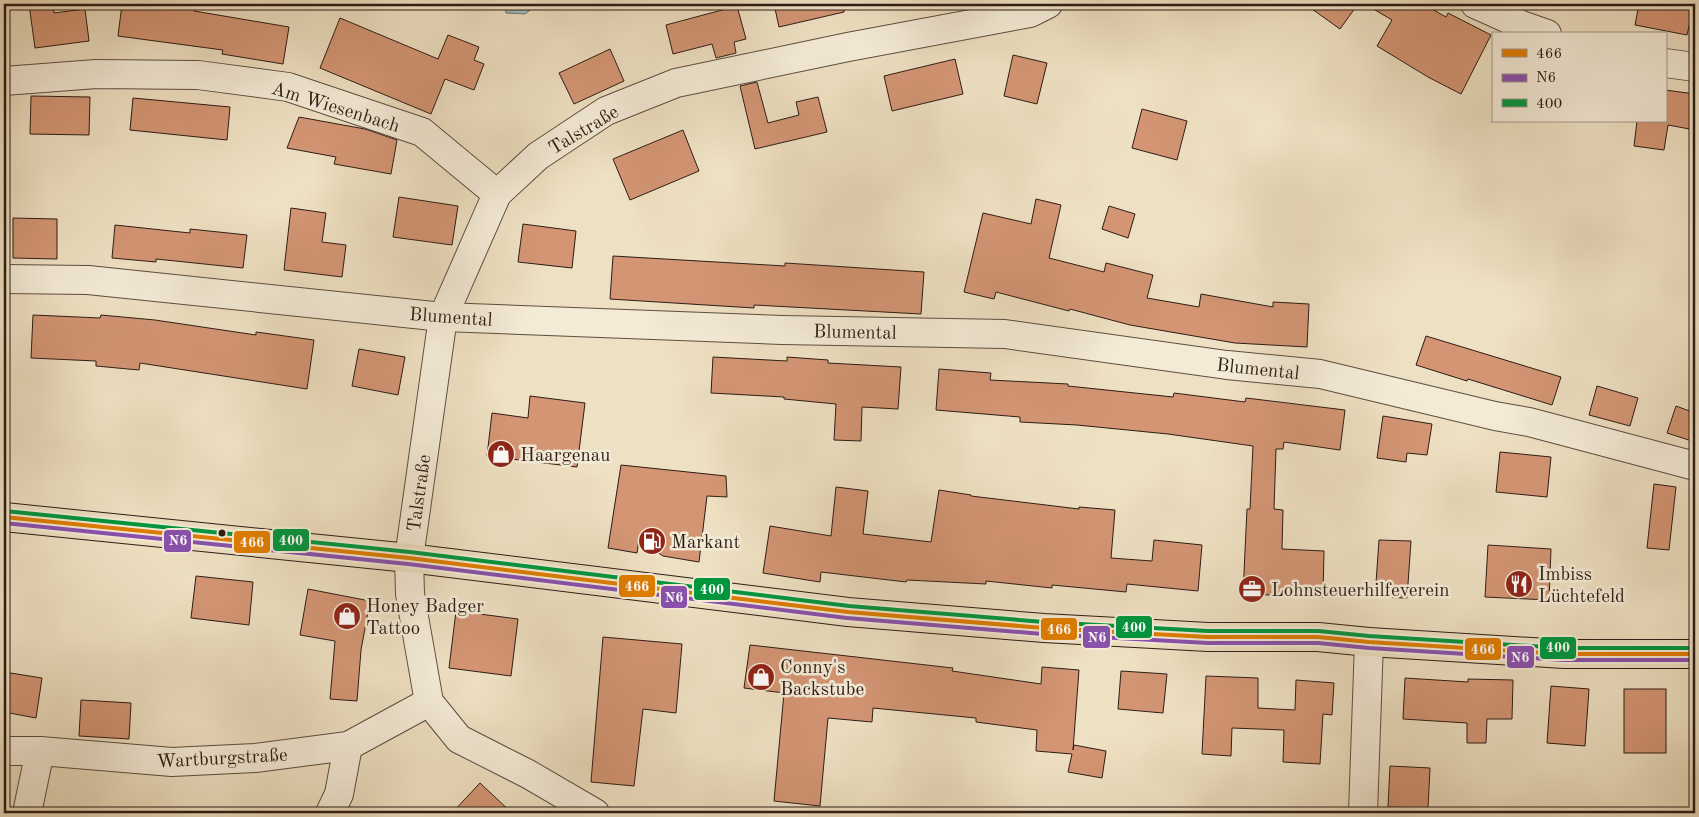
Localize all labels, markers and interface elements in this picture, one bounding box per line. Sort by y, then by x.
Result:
legend [1492,32,1666,122]
text: 466 [1536,47,1562,62]
text: N6 [1536,71,1556,86]
street label: Am Wiesenbach [269,80,402,137]
text: 400 [1536,97,1562,112]
street label: Talstraße [546,103,623,159]
street label: Blumental [408,306,493,331]
street label: Blumental [813,323,897,344]
street label: Blumental [1215,357,1300,384]
shop icon: Haargenau [486,439,516,469]
place label: Haargenau [520,447,610,466]
street label: Talstraße [406,453,435,533]
fuel station icon: Markant [637,526,667,556]
unlabelled marker [217,528,227,538]
line badge: 400 [272,528,310,552]
line badge: N6 [163,529,192,553]
line badge: 466 [233,530,271,554]
text: N6 [169,534,187,548]
text: 400 [279,534,303,548]
place label: Markant [671,534,740,553]
text: 466 [240,536,264,550]
place label: Imbiss Lüchtefeld [1538,566,1625,607]
restaurant icon: Imbiss Lüchtefeld [1504,569,1534,599]
line badge: 466 [618,574,656,598]
office icon: Lohnsteuerhilfeverein [1237,574,1267,604]
line badge: 400 [693,577,731,601]
text: 466 [625,580,649,594]
place label: Lohnsteuerhilfeverein [1271,582,1450,601]
text: 400 [700,583,724,597]
line badge: N6 [660,585,688,609]
text: N6 [665,591,683,605]
place label: Honey Badger Tattoo [366,598,484,639]
shop icon: Honey Badger Tattoo [332,601,362,631]
line badge: 400 [1115,615,1153,639]
line badge: 466 [1040,617,1078,641]
text: 400 [1122,621,1146,635]
text: 466 [1047,623,1071,637]
line badge: N6 [1082,625,1111,649]
text: N6 [1088,631,1106,645]
line badge: 400 [1539,636,1577,660]
line badge: 466 [1464,637,1502,661]
text: 400 [1546,641,1570,655]
text: 466 [1471,643,1495,657]
line badge: N6 [1506,645,1535,669]
text: N6 [1511,651,1529,665]
place label: Conny's Backstube [780,659,864,700]
shop icon: Conny's Backstube [746,662,776,692]
street label: Wartburgstraße [156,747,288,772]

